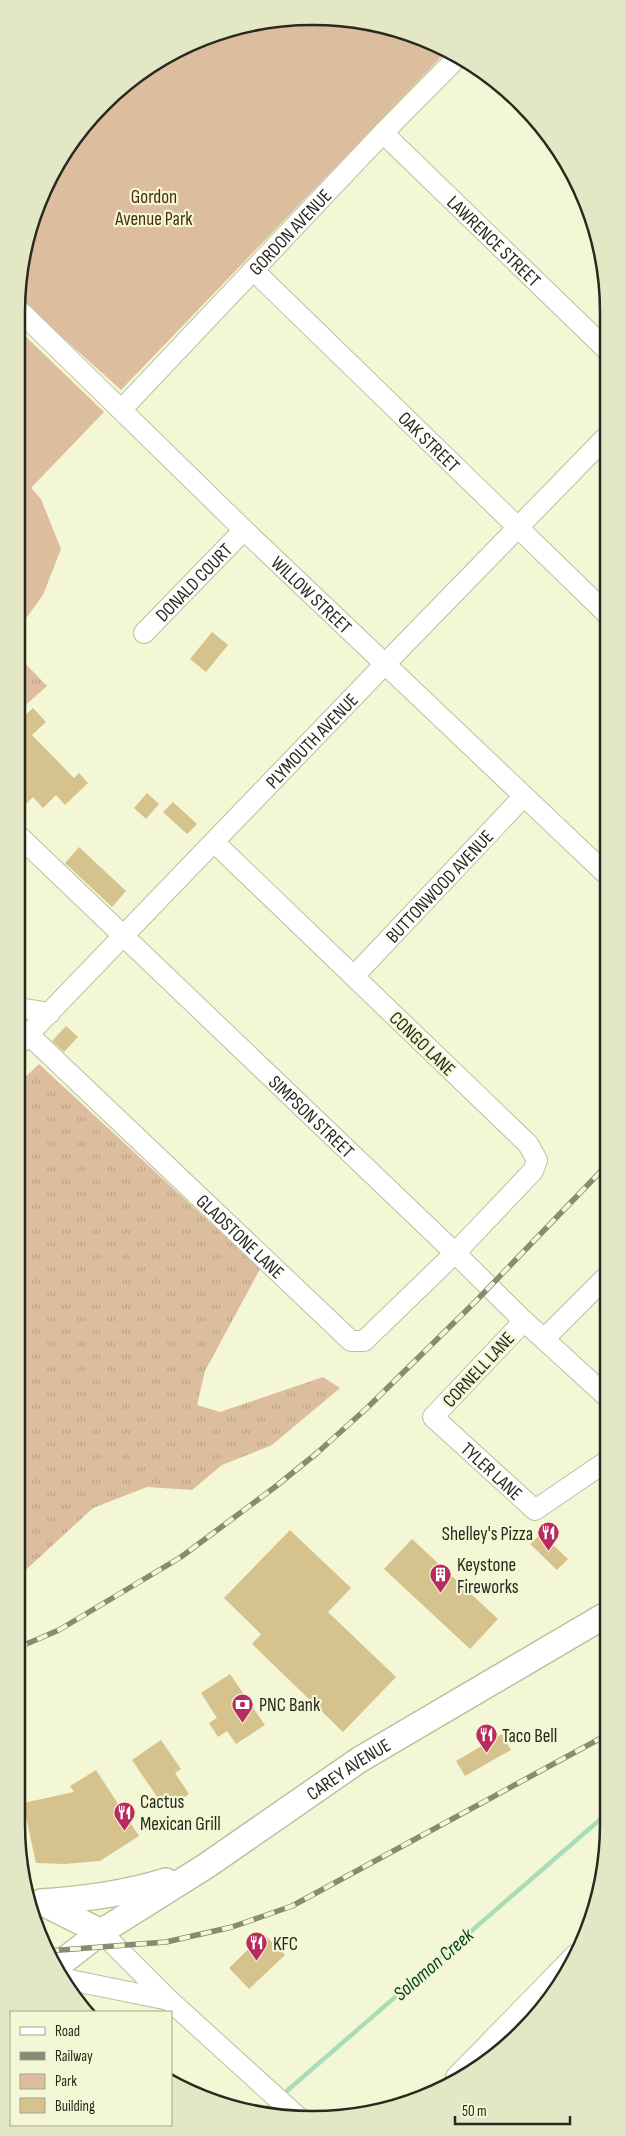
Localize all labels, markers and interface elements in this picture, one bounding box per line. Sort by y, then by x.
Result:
street label: GORDON AVENUE [245,185,337,281]
park label: Gordon Avenue Park [114,186,193,231]
street label: LAWRENCE STREET [442,191,545,293]
street label: OAK STREET [393,407,464,478]
street label: DONALD COURT [151,539,238,627]
street label: WILLOW STREET [266,552,356,639]
street label: PLYMOUTH AVENUE [261,689,363,794]
street label: BUTTONWOOD AVENUE [382,826,499,948]
street label: CONGO LANE [384,1007,460,1081]
street label: SIMPSON STREET [263,1071,359,1164]
street label: GLADSTONE LANE [191,1190,288,1284]
street label: CORNELL LANE [438,1328,520,1413]
street label: TYLER LANE [455,1438,526,1506]
restaurant icon: Shelley's Pizza [537,1521,561,1552]
place label: Shelley's Pizza [442,1523,533,1546]
place label: Keystone Fireworks [457,1554,519,1599]
building icon: Keystone Fireworks [429,1563,453,1594]
bank icon: PNC Bank [231,1692,255,1723]
place label: PNC Bank [259,1694,321,1717]
restaurant icon: Taco Bell [474,1723,498,1754]
place label: Taco Bell [502,1725,557,1748]
street label: CAREY AVENUE [303,1734,395,1806]
place label: Cactus Mexican Grill [140,1791,221,1836]
restaurant icon: Cactus Mexican Grill [112,1800,136,1831]
water label: Solomon Creek [389,1923,479,2006]
restaurant icon: KFC [245,1931,269,1962]
place label: KFC [273,1933,298,1956]
legend [10,2011,172,2126]
text: Road [55,2022,80,2041]
text: Railway [55,2047,93,2066]
text: Park [55,2072,77,2091]
scale bar [455,2094,570,2126]
text: Building [55,2097,95,2116]
text: 50 m [462,2102,487,2121]

